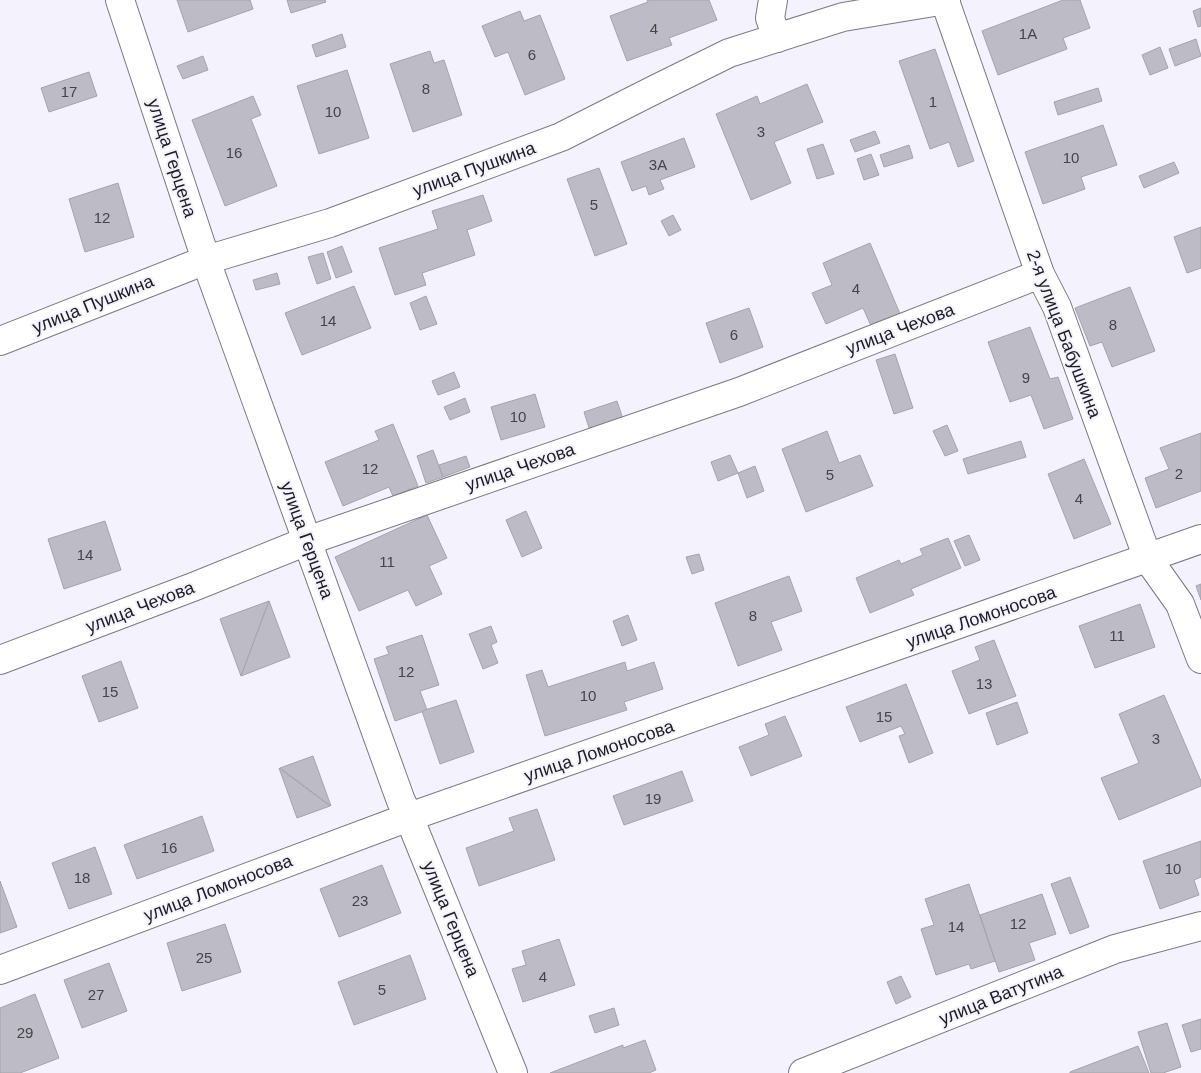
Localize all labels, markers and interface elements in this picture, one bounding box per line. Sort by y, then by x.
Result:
house number: 4 [650,20,658,37]
house number: 1А [1019,25,1037,42]
house number: 6 [528,46,536,63]
house number: 8 [422,80,430,97]
house number: 17 [61,83,77,100]
house number: 1 [929,93,937,110]
street label: улица Герцена [143,96,201,221]
house number: 10 [325,103,341,120]
house number: 3 [757,123,765,140]
street label: улица Пушкина [410,137,539,200]
house number: 16 [226,144,242,161]
house number: 10 [1063,149,1079,166]
house number: 3А [649,156,667,173]
house number: 5 [590,196,598,213]
house number: 12 [94,209,110,226]
street label: 2-я улица Бабушкина [1023,247,1106,422]
street label: улица Пушкина [30,270,157,337]
house number: 4 [852,280,860,297]
street label: улица Чехова [843,299,958,359]
house number: 14 [320,312,336,329]
house number: 8 [1109,316,1117,333]
house number: 6 [730,326,738,343]
house number: 9 [1022,369,1030,386]
house number: 10 [510,408,526,425]
street label: улица Чехова [463,439,578,495]
house number: 12 [362,460,378,477]
house number: 2 [1175,465,1183,482]
house number: 5 [826,466,834,483]
street label: улица Герцена [277,479,338,602]
house number: 4 [1075,490,1083,507]
house number: 14 [77,546,93,563]
house number: 11 [379,553,395,570]
street label: улица Чехова [83,577,198,637]
street label: улица Ломоносова [903,582,1060,652]
house number: 8 [749,607,757,624]
house number: 11 [1109,627,1125,644]
house number: 12 [398,663,414,680]
house number: 13 [976,675,992,692]
house number: 15 [102,683,118,700]
house number: 10 [580,687,596,704]
house number: 15 [876,708,892,725]
street label: улица Ломоносова [521,716,678,786]
house number: 3 [1152,730,1160,747]
house number: 19 [645,790,661,807]
house number: 16 [161,839,177,856]
street label: улица Ломоносова [141,850,296,926]
street label: улица Герцена [419,858,484,981]
house number: 10 [1165,860,1181,877]
house number: 18 [74,869,90,886]
house number: 23 [352,892,368,909]
house number: 12 [1010,915,1026,932]
house number: 14 [948,918,964,935]
house number: 25 [196,949,212,966]
street label: улица Ватутина [936,961,1067,1029]
house number: 4 [539,968,547,985]
house number: 5 [378,981,386,998]
house number: 27 [88,986,104,1003]
house number: 29 [17,1024,33,1041]

